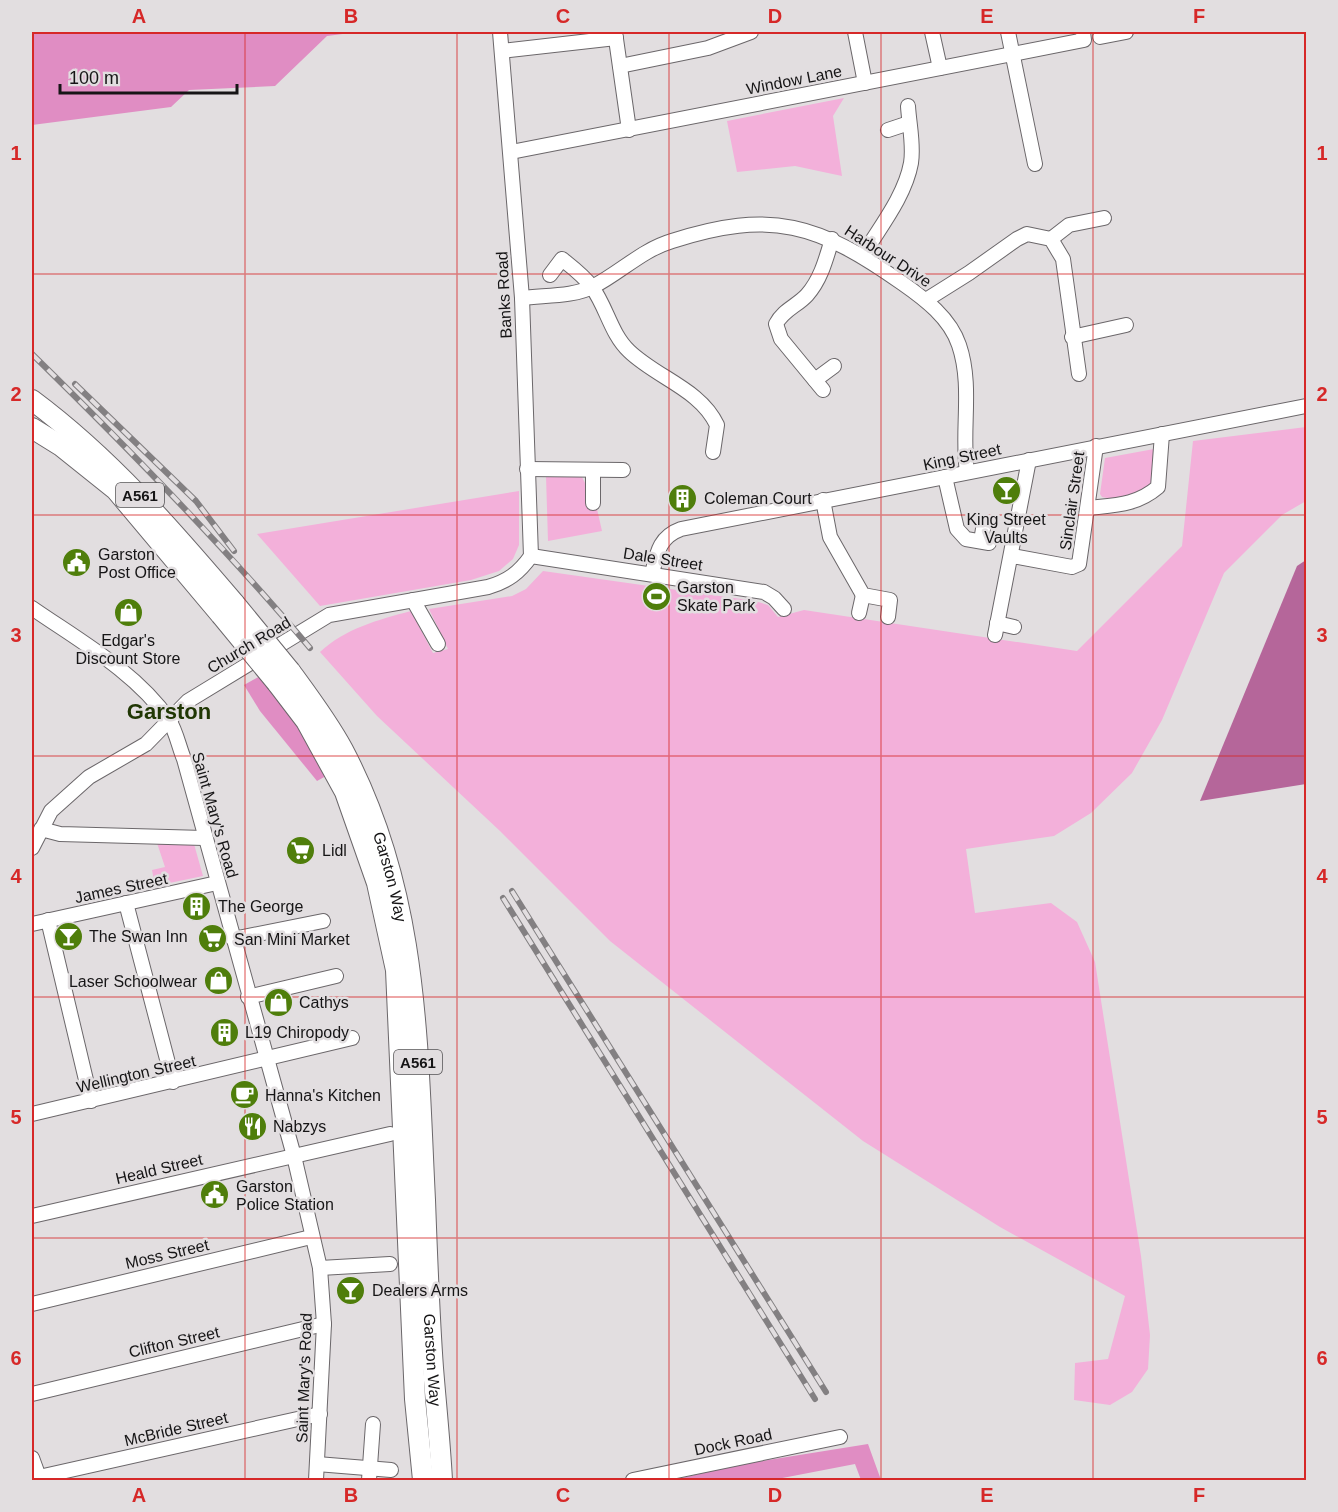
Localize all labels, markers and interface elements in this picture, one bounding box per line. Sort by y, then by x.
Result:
text: A [132,5,146,27]
text: B [344,5,358,27]
text: C [556,5,570,27]
text: D [768,5,782,27]
text: E [980,5,994,27]
text: F [1193,5,1205,27]
scale bar [60,57,237,95]
street label: Window Lane [745,62,843,98]
text: 100 m [69,68,119,88]
text: 1 [10,142,22,164]
text: 1 [1316,142,1328,164]
street label: Harbour Drive [842,222,934,290]
street label: Banks Road [493,251,515,339]
text: 2 [10,383,22,405]
text: 2 [1316,383,1328,405]
street label: King Street [922,440,1003,474]
street label: Sinclair Street [1057,450,1087,551]
bar icon: King Street Vaults [990,475,1022,507]
building icon: Coleman Court [667,482,699,514]
road number: A561 [116,483,164,507]
place label: Coleman Court [704,490,812,507]
place label: King Street Vaults [966,511,1046,546]
street label: Dale Street [622,544,704,574]
place label: Garston Post Office [98,546,176,581]
public building icon: Garston Post Office [61,547,93,579]
place label: Garston Skate Park [677,579,756,614]
sports icon: Garston Skate Park [640,580,672,612]
shop icon: Edgar's Discount Store [112,596,144,628]
street label: Church Road [204,613,294,677]
text: 3 [10,624,22,646]
text: 3 [1316,624,1328,646]
place label: Edgar's Discount Store [76,632,181,667]
district label: Garston [127,699,211,724]
street label: Saint Mary's Road [189,750,241,880]
street label: Garston Way [370,829,410,923]
supermarket icon: Lidl [285,834,317,866]
place label: Lidl [322,842,347,859]
text: 4 [10,865,22,887]
text: 4 [1316,865,1328,887]
street label: James Street [73,870,169,906]
building icon: The George [181,890,213,922]
place label: The George [218,898,303,915]
bar icon: The Swan Inn [52,920,84,952]
supermarket icon: San Mini Market [197,923,229,955]
place label: The Swan Inn [89,928,188,945]
place label: San Mini Market [234,931,350,948]
shop icon: Laser Schoolwear [202,965,234,997]
place label: Laser Schoolwear [69,973,198,990]
shop icon: Cathys [262,986,294,1018]
place label: Cathys [299,994,349,1011]
building icon: L19 Chiropody [208,1016,240,1048]
place label: L19 Chiropody [245,1024,349,1041]
road number: A561 [394,1050,442,1074]
street label: Wellington Street [75,1052,198,1096]
cafe icon: Hanna's Kitchen [228,1079,260,1111]
place label: Hanna's Kitchen [265,1087,381,1104]
text: 5 [10,1106,22,1128]
text: 5 [1316,1106,1328,1128]
restaurant icon: Nabzys [236,1110,268,1142]
place label: Nabzys [273,1118,326,1135]
street label: Heald Street [114,1151,205,1187]
place label: Garston Police Station [236,1178,334,1213]
public building icon: Garston Police Station [199,1179,231,1211]
street label: Moss Street [124,1236,211,1272]
bar icon: Dealers Arms [335,1274,367,1306]
place label: Dealers Arms [372,1282,468,1299]
street label: Saint Mary's Road [293,1313,315,1443]
street label: Garston Way [421,1313,445,1407]
street label: Clifton Street [127,1323,222,1361]
text: 6 [10,1347,22,1369]
text: 6 [1316,1347,1328,1369]
street label: McBride Street [123,1409,230,1449]
street label: Dock Road [693,1425,773,1459]
text: A [132,1484,146,1506]
text: B [344,1484,358,1506]
text: C [556,1484,570,1506]
text: D [768,1484,782,1506]
text: E [980,1484,994,1506]
text: F [1193,1484,1205,1506]

